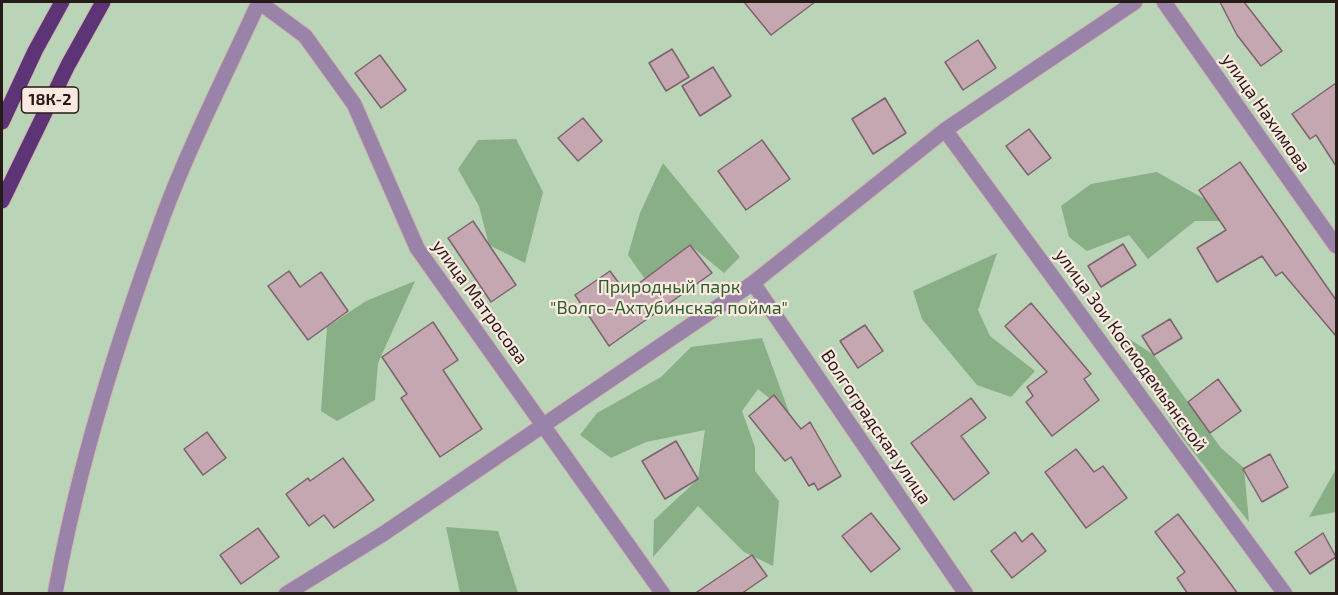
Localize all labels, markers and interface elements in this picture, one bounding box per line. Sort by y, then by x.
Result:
street label: улица Нахимова [1217,49,1315,177]
road number: 18К-2 [22,87,78,113]
street label: улица Матросова [428,236,532,368]
street label: улица Зои Космодемьянской [1050,245,1212,455]
park label: Природный парк "Волго-Ахтубинская пойма" [550,276,788,318]
street label: Волгоградская улица [816,346,936,508]

